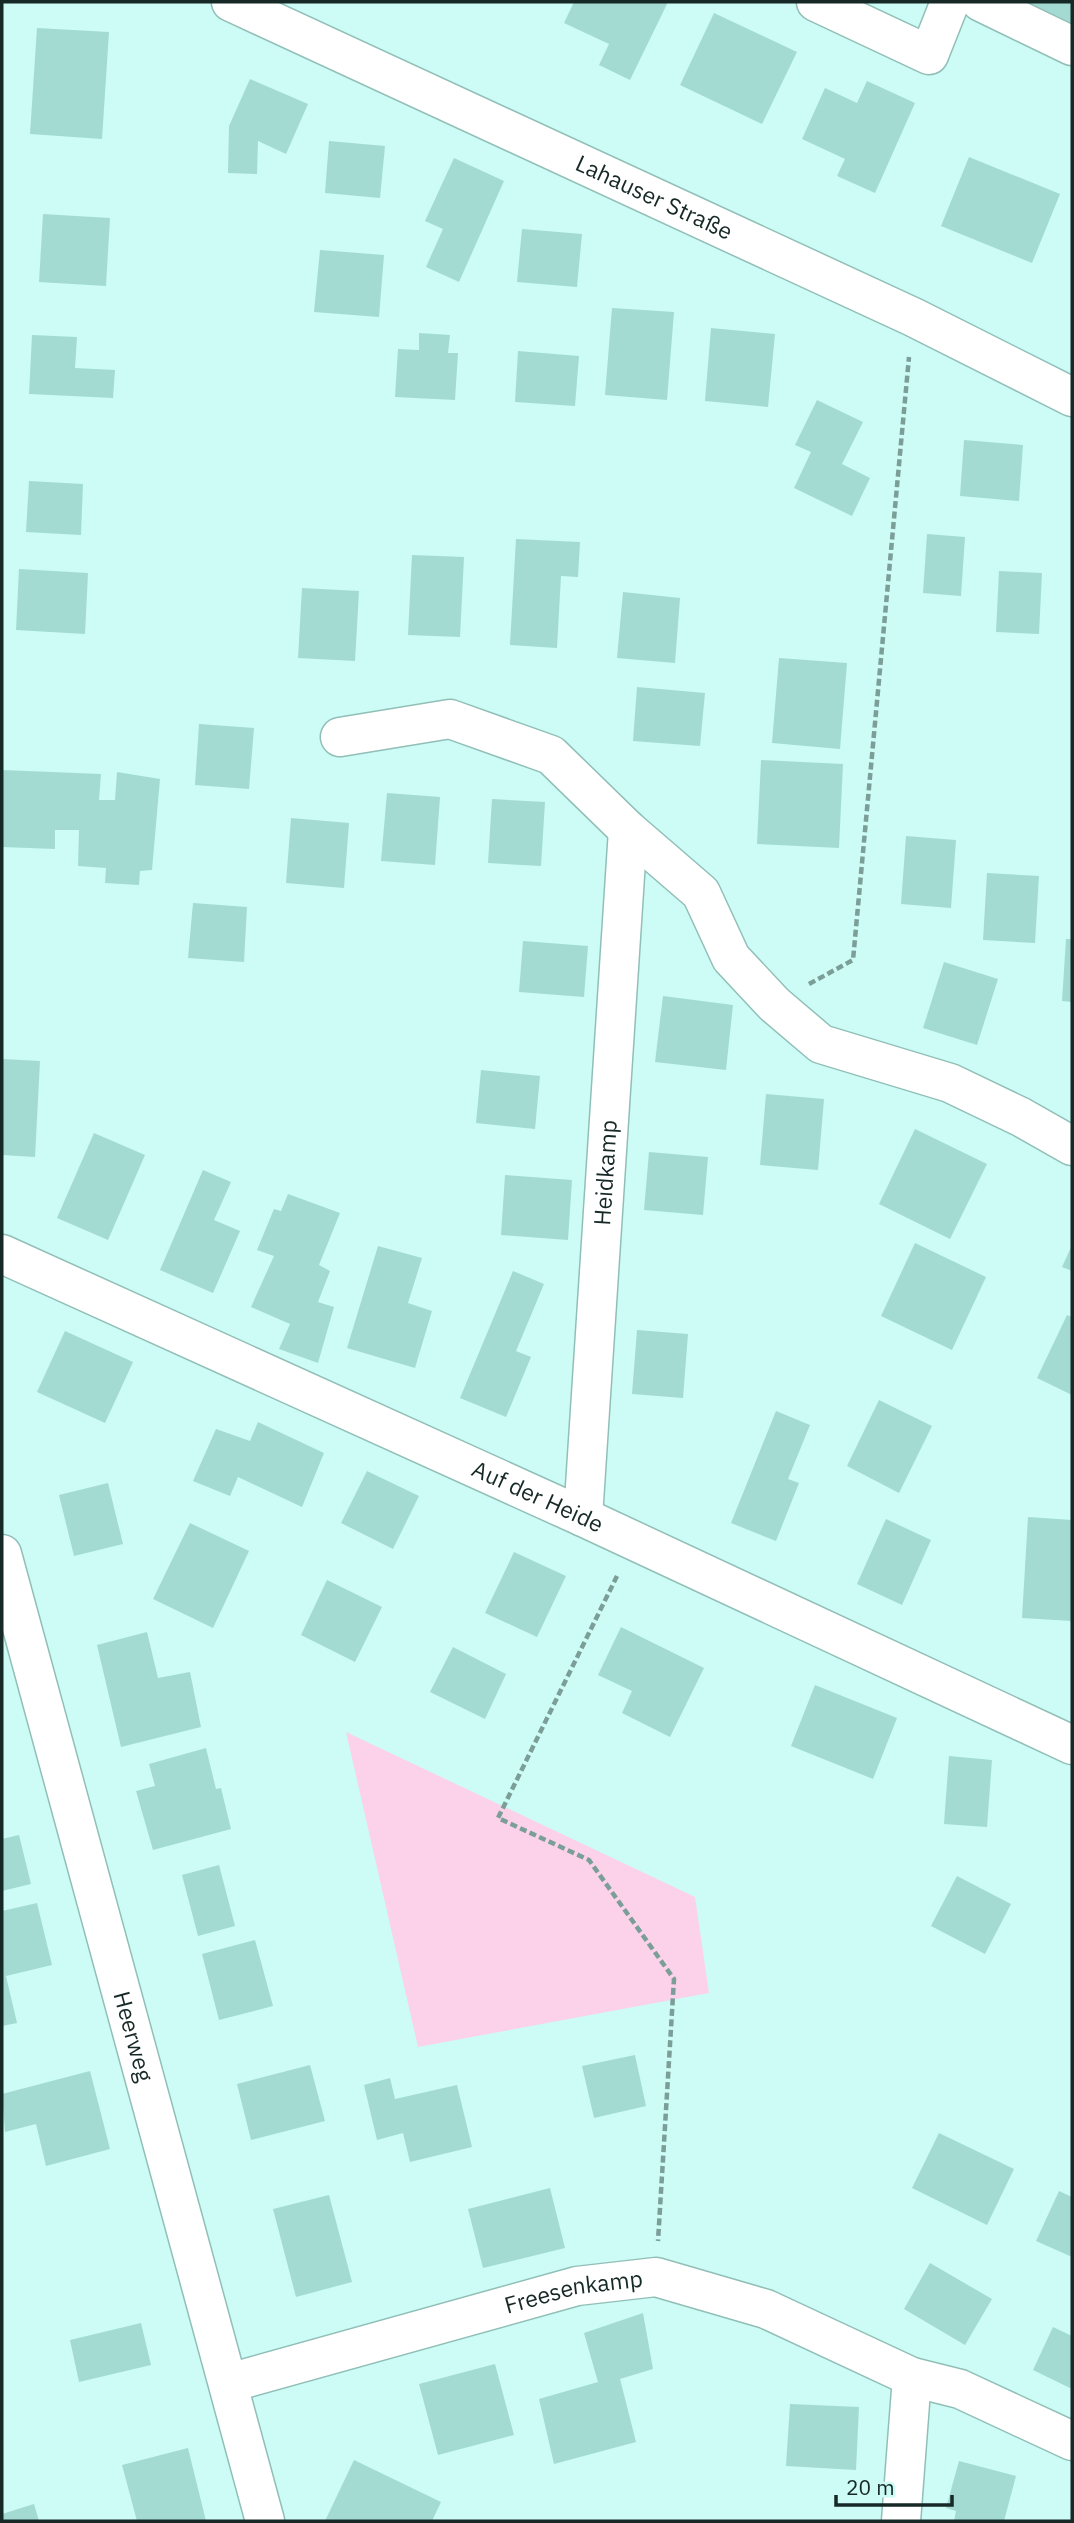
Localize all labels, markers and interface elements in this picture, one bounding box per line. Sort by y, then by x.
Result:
street label: Lahauser Straße [571,147,738,246]
street label: Heidkamp [586,1119,623,1226]
street label: Auf der Heide [468,1453,609,1539]
street label: Heerweg [108,1988,161,2085]
street label: Freesenkamp [501,2263,644,2320]
scale bar [836,2464,951,2508]
text: 20 m [846,2473,895,2501]

